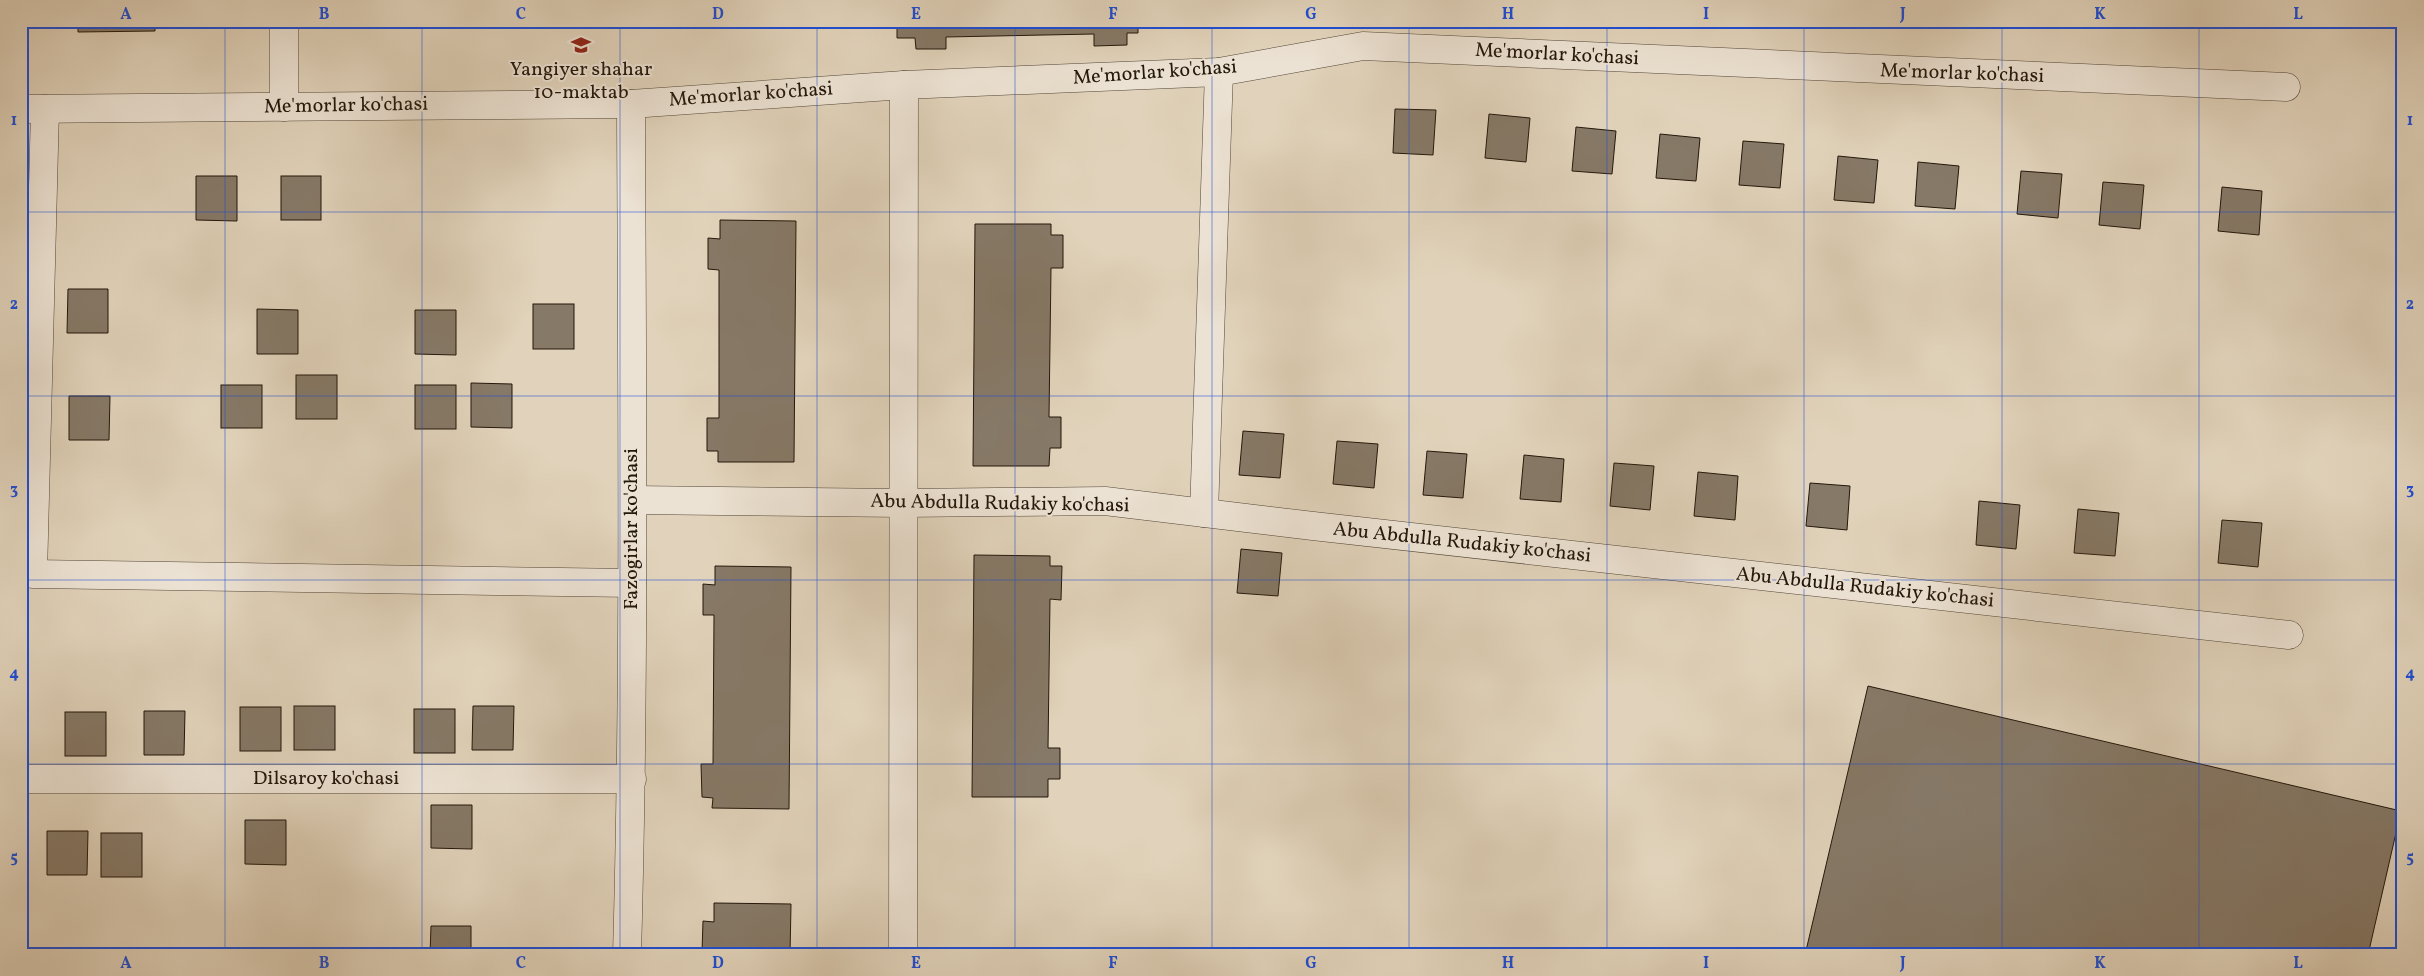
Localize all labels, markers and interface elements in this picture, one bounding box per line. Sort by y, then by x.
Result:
text: A [120,4,132,26]
text: B [319,4,330,26]
text: C [516,4,526,26]
text: D [712,4,724,26]
text: E [911,4,921,26]
text: F [1108,4,1118,26]
text: G [1305,4,1317,26]
text: H [1502,4,1514,26]
text: I [1703,4,1709,26]
text: J [1899,4,1906,26]
text: K [2094,4,2106,26]
text: L [2293,4,2303,26]
school or university icon: Yangiyer shahar 10-maktab [570,34,592,56]
street label: Me'morlar ko'chasi [1474,37,1640,73]
street label: Me'morlar ko'chasi [1072,53,1238,93]
place label: Yangiyer shahar 10-maktab [510,56,652,107]
street label: Me'morlar ko'chasi [1879,57,2045,91]
street label: Me'morlar ko'chasi [668,75,834,115]
street label: Me'morlar ko'chasi [264,91,428,121]
text: 1 [11,110,17,132]
text: 1 [2407,110,2413,132]
text: 2 [10,294,18,316]
text: 2 [2406,294,2414,316]
street label: Fazogirlar ko'chasi [618,448,646,610]
text: 3 [10,479,18,501]
text: 3 [2406,479,2414,501]
street label: Abu Abdulla Rudakiy ko'chasi [870,488,1130,520]
street label: Abu Abdulla Rudakiy ko'chasi [1332,516,1592,570]
street label: Abu Abdulla Rudakiy ko'chasi [1735,561,1995,615]
text: 4 [9,663,19,685]
text: 4 [2405,663,2415,685]
street label: Dilsaroy ko'chasi [253,765,399,793]
text: 5 [10,847,18,869]
text: 5 [2406,847,2414,869]
text: A [120,953,132,975]
text: B [319,953,330,975]
text: C [516,953,526,975]
text: D [712,953,724,975]
text: E [911,953,921,975]
text: F [1108,953,1118,975]
text: G [1305,953,1317,975]
text: H [1502,953,1514,975]
text: I [1703,953,1709,975]
text: J [1899,953,1906,975]
text: K [2094,953,2106,975]
text: L [2293,953,2303,975]

